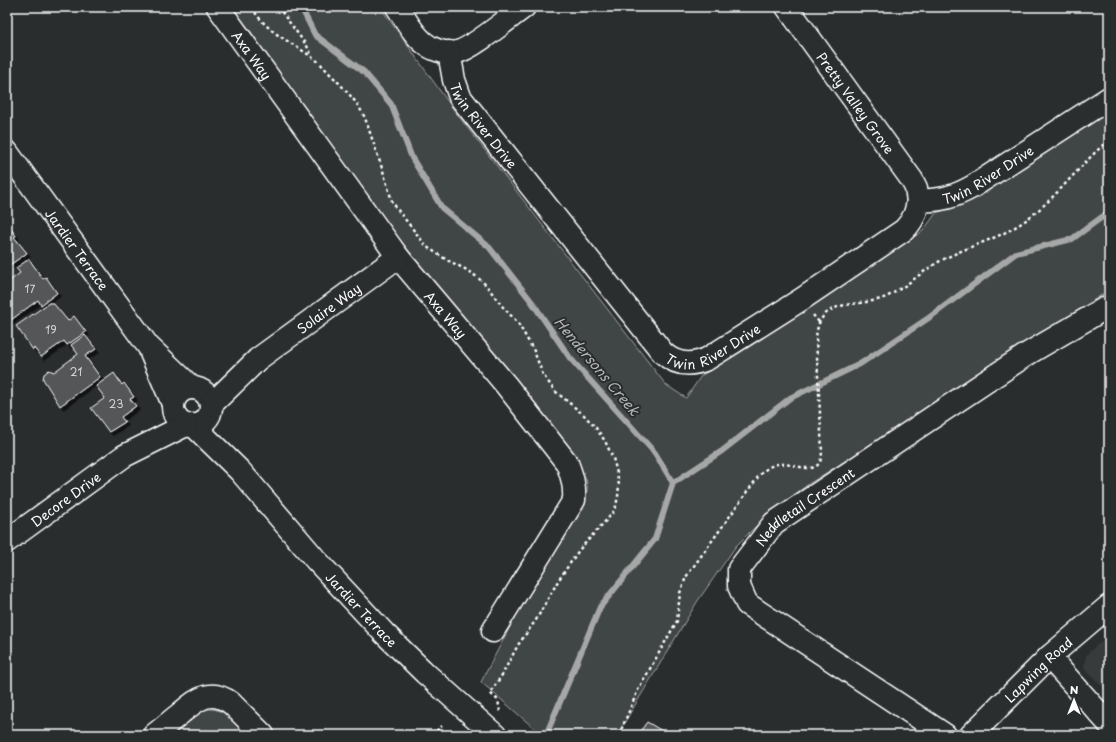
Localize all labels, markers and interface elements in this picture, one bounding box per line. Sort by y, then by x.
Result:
street label: Axa Way [228,26,277,83]
street label: Pretty Valley Grove [813,48,899,157]
street label: Twin River Drive [446,80,522,172]
street label: Twin River Drive [940,140,1037,208]
street label: Jardier Terrace [42,204,114,294]
street label: Solaire Way [293,278,364,337]
house number: 17 [25,280,36,297]
street label: Axa Way [421,287,472,342]
water label: Hendersons Creek [549,312,646,421]
street label: Twin River Drive [662,318,764,373]
house number: 19 [45,321,57,338]
house number: 21 [70,363,82,380]
house number: 23 [109,395,123,412]
street label: Neddletail Crescent [750,463,858,550]
street label: Decore Drive [26,467,104,530]
street label: Jardier Terrace [322,567,402,651]
street label: Lapwing Road [1000,632,1076,706]
north arrow [1054,680,1094,720]
text: N [1070,681,1079,698]

